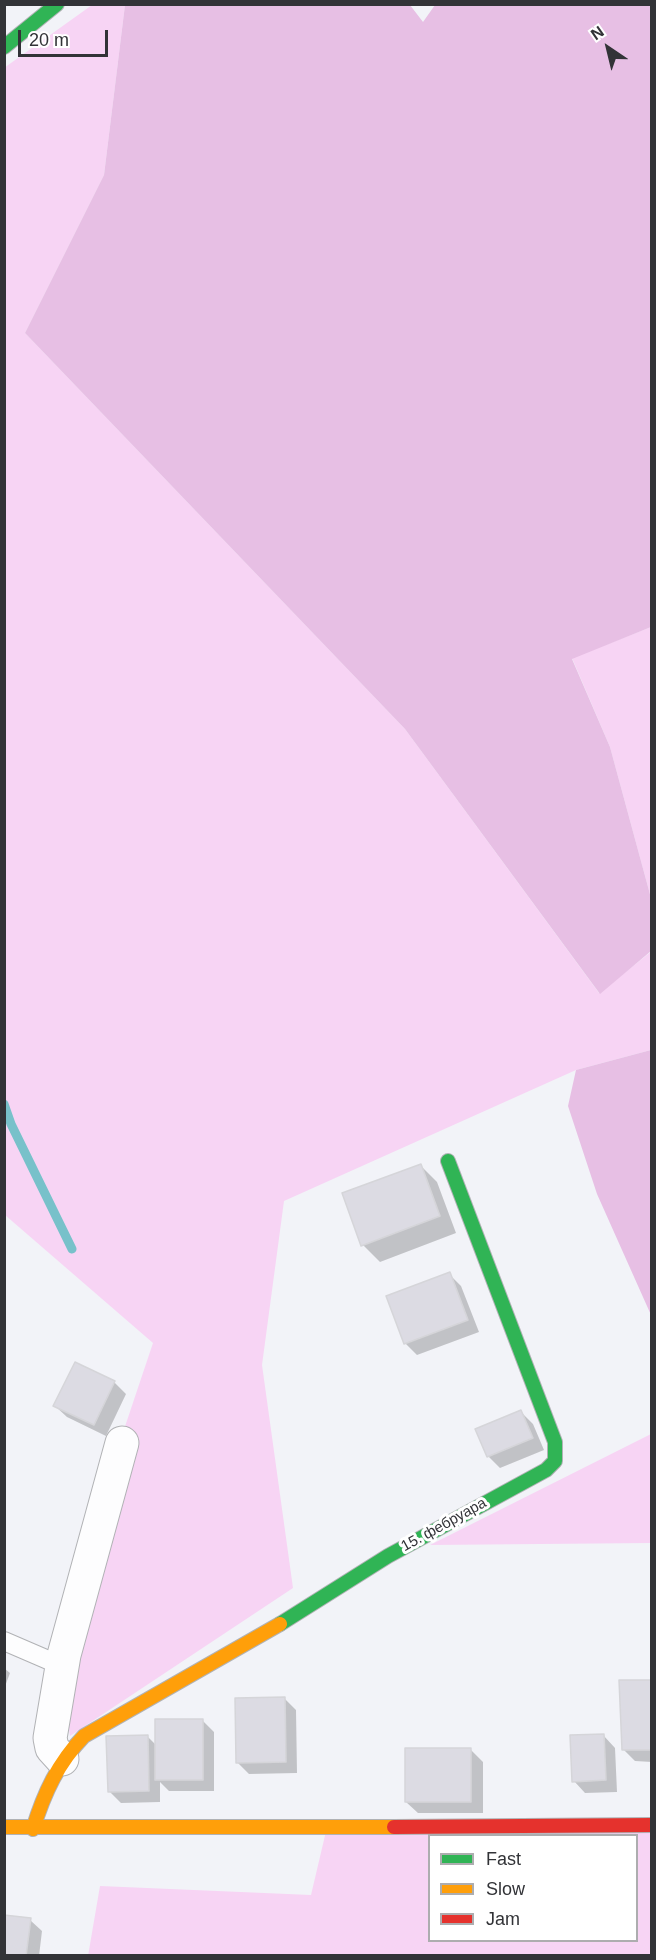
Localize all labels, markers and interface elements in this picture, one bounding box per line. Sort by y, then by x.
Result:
scale bar [21,18,111,56]
north arrow [578,18,638,78]
text: N [588,23,607,43]
text: 20 m [29,30,69,50]
street label: 15. фебруара [398,1494,490,1556]
legend [428,1834,638,1942]
text: Fast [486,1849,521,1869]
text: Slow [486,1879,525,1899]
text: Jam [486,1909,520,1929]

